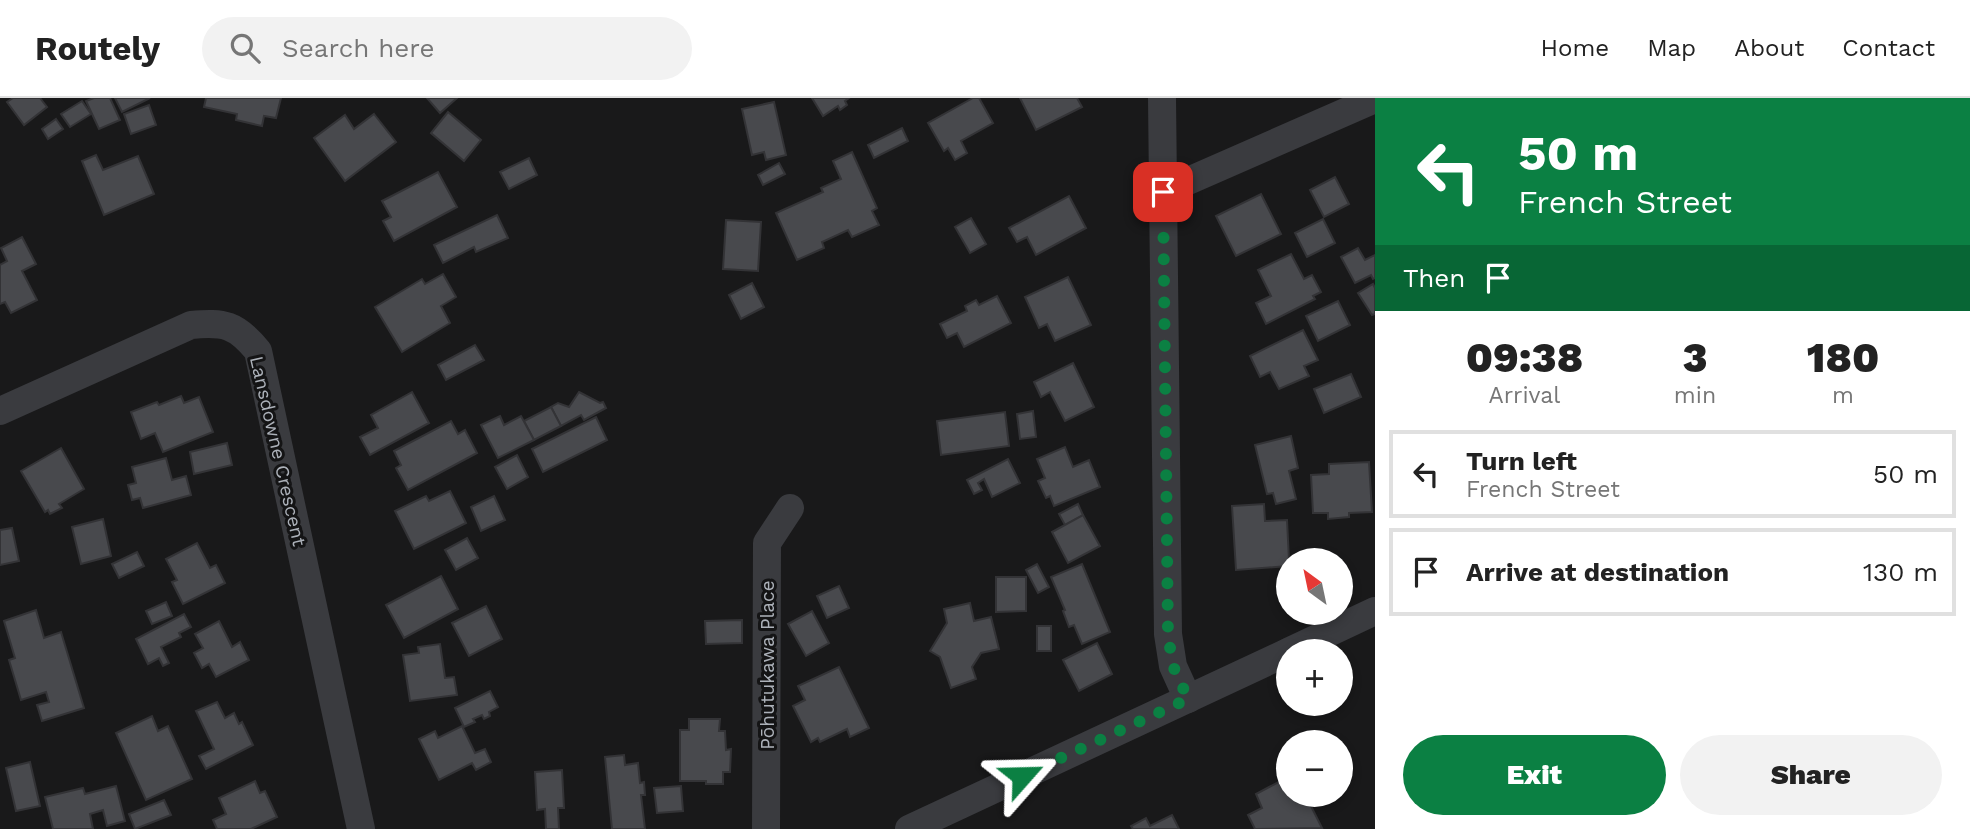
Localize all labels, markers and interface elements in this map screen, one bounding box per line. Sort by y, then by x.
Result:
search box [202,17,692,80]
text: Routely [35,29,160,68]
icon: search [226,29,264,67]
text: Search here [282,33,434,63]
text: Home [1541,34,1609,62]
text: Map [1647,34,1696,62]
text: About [1734,34,1804,62]
text: Contact [1842,34,1935,62]
text: 50 m [1518,124,1638,182]
icon: left [1403,126,1494,217]
pin [1133,162,1193,222]
icon: arrive [1144,173,1182,211]
text: French Street [1518,183,1732,221]
icon: arrive [1479,259,1517,297]
text: Then [1403,263,1465,293]
text: 09:38 [1466,333,1583,382]
text: 3 [1682,333,1708,382]
text: 180 [1807,333,1879,382]
street label: Lansdowne Crescent [245,354,311,548]
text: Arrival [1489,382,1560,409]
text: min [1674,382,1716,409]
text: m [1832,382,1854,409]
text: Turn left [1466,446,1577,476]
icon: left [1407,455,1445,493]
text: 50 m [1873,459,1938,489]
text: French Street [1466,476,1620,503]
north arrow [1276,548,1353,625]
map controls [1276,548,1353,807]
icon: arrive [1407,553,1445,591]
text: Arrive at destination [1466,557,1729,587]
text: 130 m [1863,557,1938,587]
street label: Pōhutukawa Place [756,580,779,750]
button: + [1276,639,1353,716]
button: − [1276,730,1353,807]
button: Exit [1403,735,1666,815]
button: Share [1680,735,1942,815]
position arrow [985,739,1059,813]

